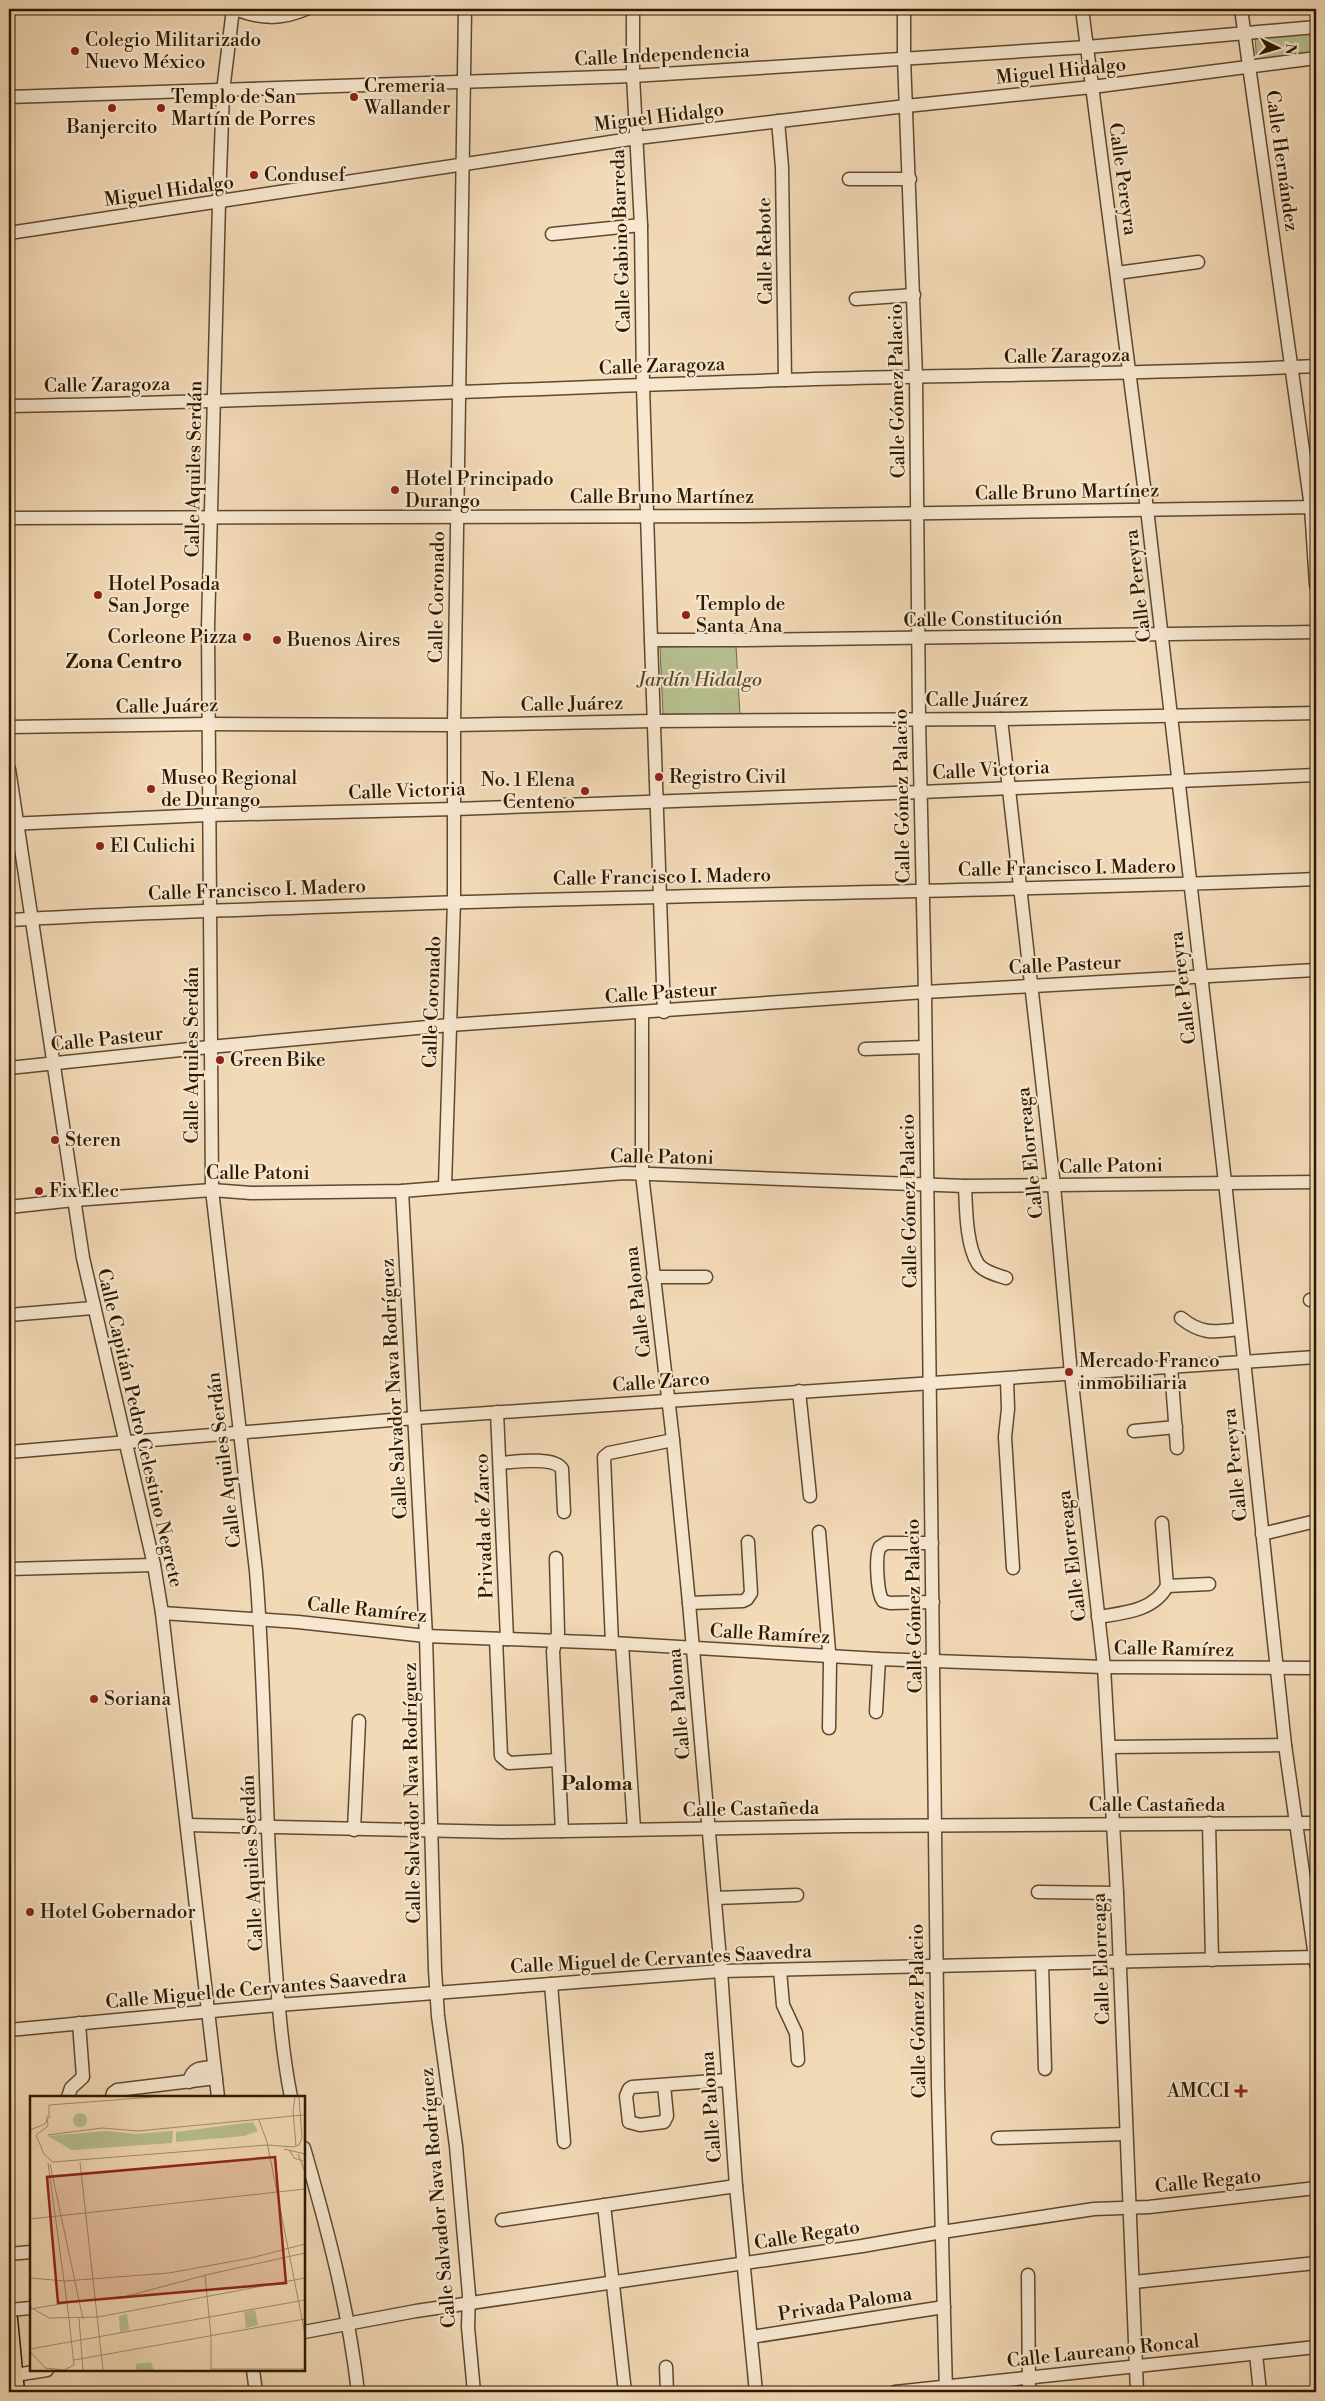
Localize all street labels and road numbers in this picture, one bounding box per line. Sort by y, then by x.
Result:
street label: Calle Independencia [574,38,751,72]
street label: Miguel Hidalgo [995,52,1127,90]
street label: Calle Hernández [1260,89,1304,233]
street label: Miguel Hidalgo [593,97,725,137]
street label: Calle Pereyra [1103,121,1143,237]
street label: Calle Gabino Barreda [606,148,636,333]
street label: Miguel Hidalgo [103,170,235,212]
street label: Calle Rebote [752,197,778,305]
street label: Calle Gómez Palacio [883,303,911,479]
street label: Calle Zaragoza [1004,343,1131,369]
street label: Calle Zaragoza [598,352,726,380]
street label: Calle Zaragoza [44,372,171,398]
street label: Calle Aquiles Serdán [180,380,208,558]
street label: Calle Bruno Martínez [975,478,1159,506]
street label: Calle Bruno Martínez [570,485,754,509]
street label: Calle Pereyra [1119,528,1157,644]
street label: Calle Coronado [424,531,450,663]
street label: Calle Constitución [903,606,1063,632]
street label: Calle Juárez [926,688,1028,712]
street label: Calle Juárez [520,691,624,717]
street label: Calle Juárez [115,693,219,719]
street label: Calle Gómez Palacio [888,708,916,884]
street label: Calle Victoria [932,755,1051,785]
street label: Calle Victoria [348,777,466,805]
street label: Calle Francisco I. Madero [958,854,1176,882]
street label: Calle Francisco I. Madero [553,863,771,891]
street label: Calle Francisco I. Madero [148,874,366,906]
street label: Calle Pereyra [1164,930,1202,1046]
street label: Calle Coronado [418,936,446,1068]
street label: Calle Pasteur [1008,950,1122,980]
street label: Calle Aquiles Serdán [180,967,204,1143]
street label: Calle Pasteur [604,977,718,1009]
street label: Calle Pasteur [50,1021,164,1057]
street label: Calle Elorreaga [1011,1086,1049,1220]
street label: Calle Gómez Palacio [895,1113,923,1289]
street label: Calle Patoni [610,1144,714,1170]
street label: Calle Patoni [1059,1153,1163,1179]
street label: Calle Patoni [206,1161,310,1185]
street label: Calle Paloma [619,1245,657,1359]
street label: Calle Salvador Nava Rodríguez [375,1258,413,1520]
street label: Calle Capitán Pedro Celestino Negrete [92,1266,188,1590]
street label: Calle Zarco [611,1367,711,1397]
street label: Calle Aquiles Serdán [201,1371,247,1549]
street label: Calle Pereyra [1217,1407,1253,1523]
street label: Privada de Zarco [469,1453,499,1599]
street label: Calle Elorreaga [1052,1489,1092,1623]
street label: Calle Gómez Palacio [900,1518,928,1694]
street label: Calle Ramírez [306,1592,428,1628]
street label: Calle Ramírez [709,1619,831,1649]
street label: Calle Ramírez [1114,1636,1234,1662]
street label: Calle Paloma [662,1647,696,1761]
street label: Calle Salvador Nava Rodríguez [398,1662,426,1924]
street label: Calle Aquiles Serdán [235,1774,269,1952]
street label: Calle Castañeda [1089,1793,1226,1817]
street label: Calle Castañeda [683,1796,820,1822]
street label: Calle Elorreaga [1087,1892,1115,2025]
street label: Calle Gómez Palacio [904,1923,932,2099]
street label: Calle Miguel de Cervantes Saavedra [509,1939,813,1979]
street label: Calle Miguel de Cervantes Saavedra [104,1964,408,2014]
street label: Calle Paloma [695,2050,727,2164]
street label: Calle Salvador Nava Rodríguez [415,2067,461,2329]
street label: Calle Regato [1154,2163,1262,2199]
street label: Calle Regato [752,2215,862,2255]
street label: Privada Paloma [776,2282,914,2326]
street label: Calle Laureano Roncal [1006,2329,1201,2373]

